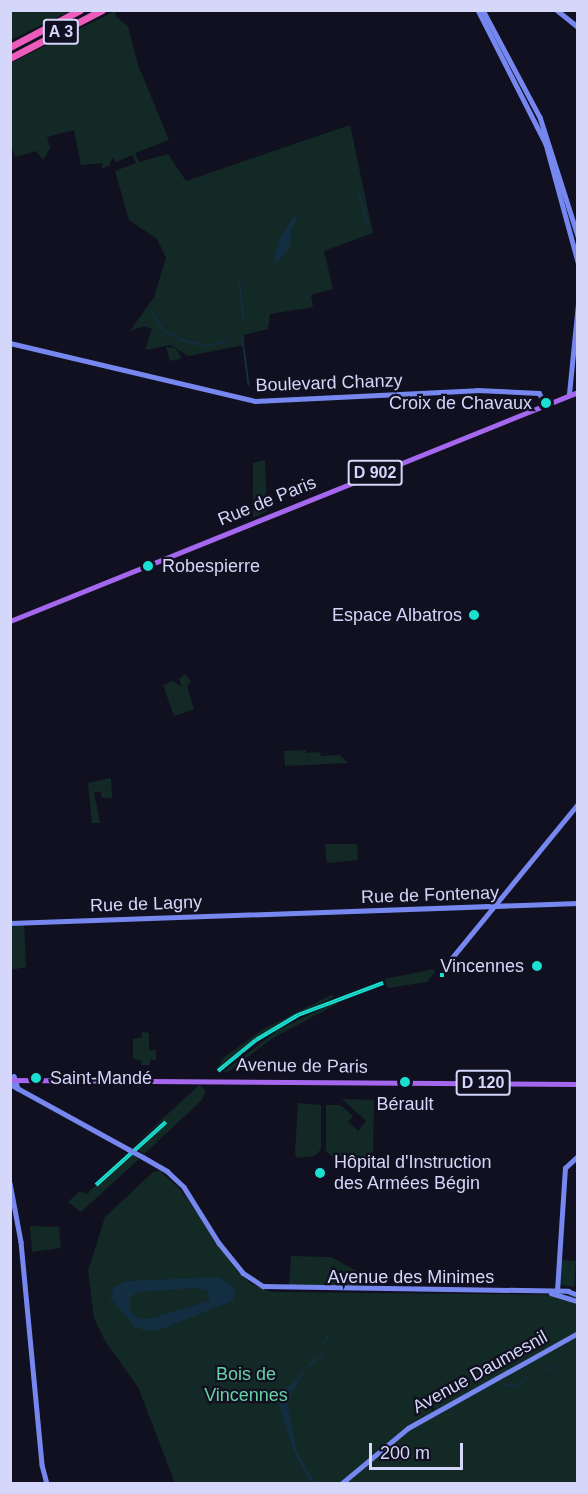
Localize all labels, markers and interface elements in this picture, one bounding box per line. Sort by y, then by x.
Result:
road number: A 3 [42,19,80,45]
street label: Boulevard Chanzy [255,370,403,396]
place label: Croix de Chavaux [389,392,532,414]
marker: Croix de Chavaux [537,394,555,412]
road number: D 902 [346,460,404,486]
street label: Rue de Paris [215,471,319,531]
place label: Robespierre [162,555,260,577]
marker: Robespierre [139,557,157,575]
place label: Espace Albatros [331,604,462,626]
marker: Espace Albatros [467,608,481,622]
street label: Rue de Fontenay [361,882,499,908]
street label: Rue de Lagny [90,891,202,917]
place label: Vincennes [440,955,524,977]
marker: Vincennes [528,957,546,975]
street label: Avenue de Paris [236,1054,368,1078]
place label: Saint-Mandé [50,1067,152,1089]
marker: Saint-Mandé [27,1069,45,1087]
road number: D 120 [454,1070,512,1096]
marker: Bérault [396,1073,414,1091]
place label: Bérault [376,1093,434,1115]
place label: Hôpital d'Instruction des Armées Bégin [334,1152,492,1194]
marker: Hôpital d'Instruction des Armées Bégin [311,1164,329,1182]
street label: Avenue des Minimes [328,1266,494,1288]
street label: Avenue Daumesnil [409,1326,551,1418]
park label: Bois de Vincennes [204,1364,288,1406]
scale bar [372,1431,466,1469]
text: 200 m [380,1443,430,1463]

